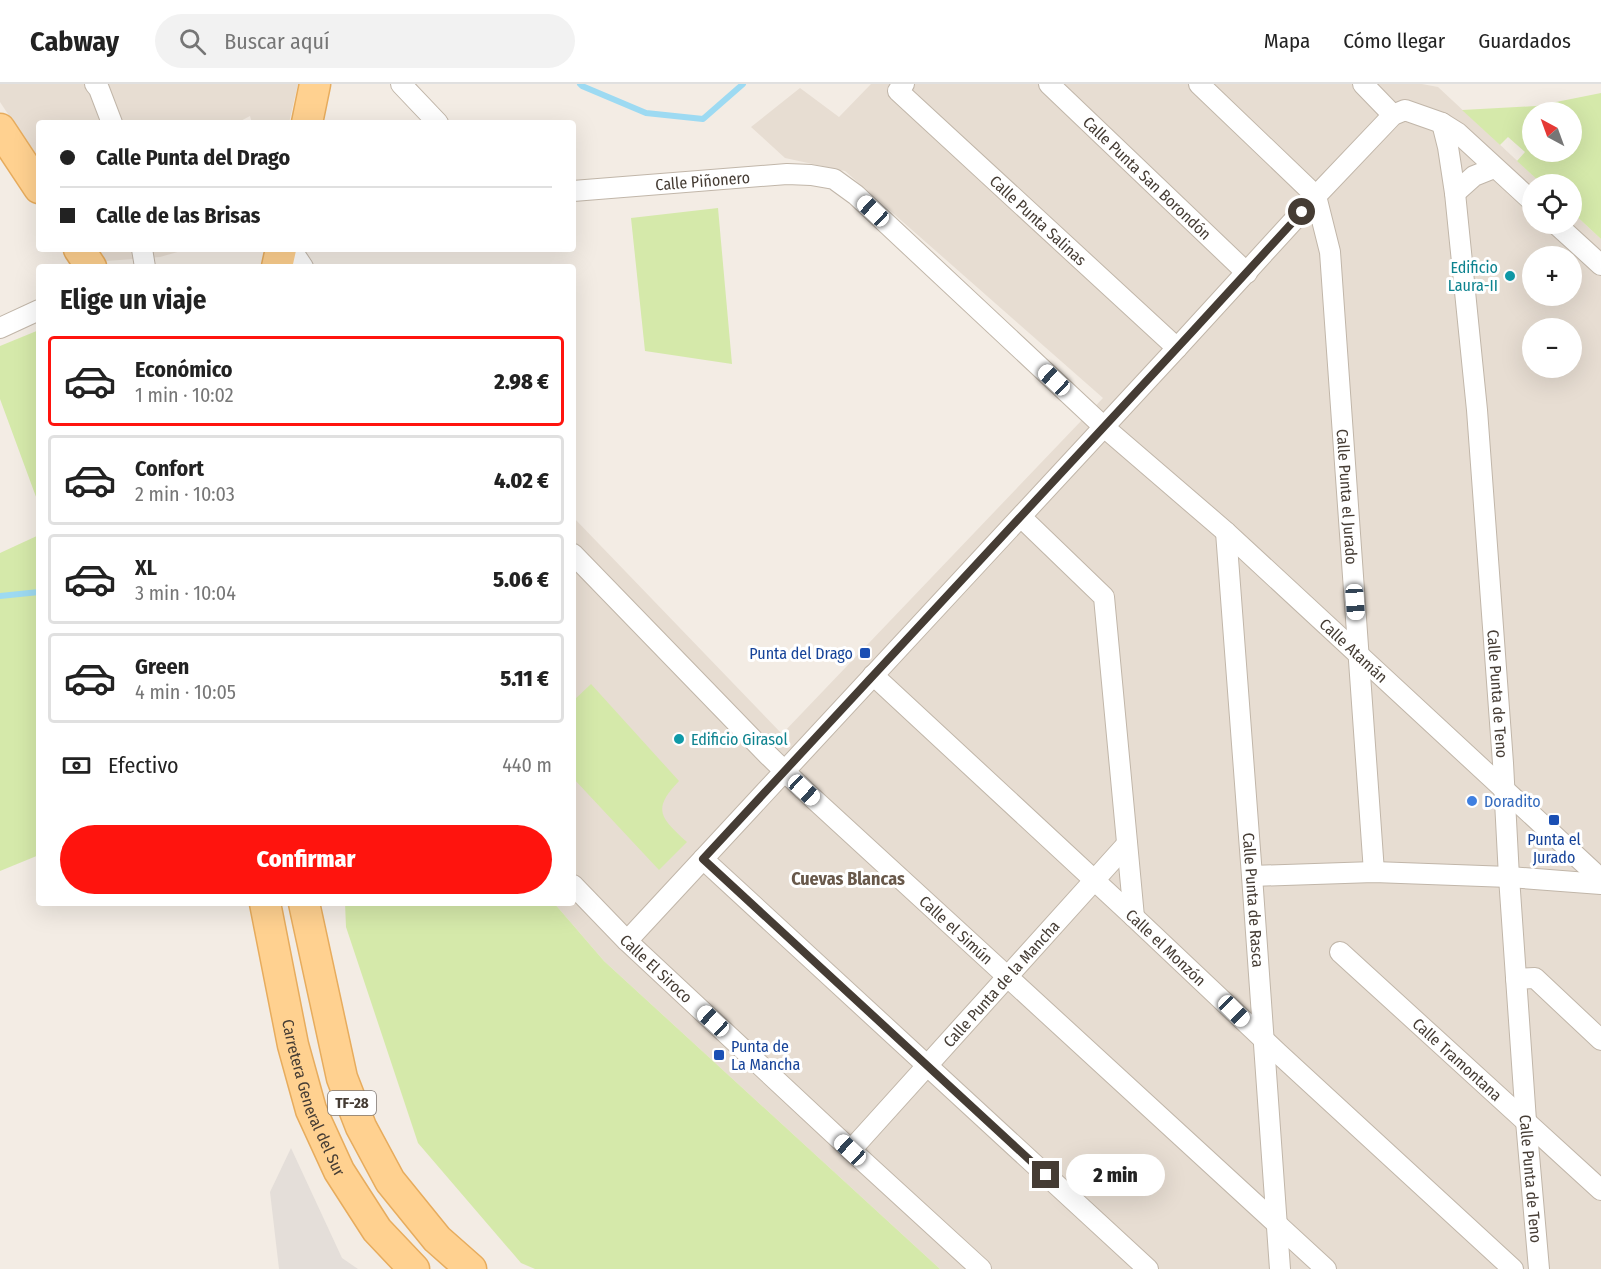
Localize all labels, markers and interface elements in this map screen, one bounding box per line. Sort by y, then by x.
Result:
search box [155,14,575,68]
text: Cabway [30,25,119,58]
icon: search [176,25,209,58]
text: Buscar aquí [224,28,330,55]
text: Mapa [1264,28,1310,54]
text: Cómo llegar [1343,28,1445,54]
text: Guardados [1478,28,1571,54]
north arrow [1522,102,1582,162]
map controls [1522,102,1582,378]
street label: Calle Punta San Borondón [1079,113,1215,244]
text: Calle Punta del Drago [96,144,290,171]
street label: Calle Piñonero [655,168,751,194]
street label: Calle Punta Salinas [986,172,1090,270]
button: locate [1522,174,1582,234]
car [854,192,892,230]
route start [1288,198,1315,225]
text: Calle de las Brisas [96,202,260,229]
button: + [1522,246,1582,306]
place label: Edificio Laura-II [1448,258,1498,295]
marker: Edificio Laura-II [1503,269,1517,283]
text: Elige un viaje [60,284,206,316]
button: − [1522,318,1582,378]
icon: car [63,354,117,408]
text: Económico [135,356,233,383]
car [1035,361,1073,399]
text: 2.98 € [494,368,549,395]
text: 1 min · 10:02 [135,383,234,407]
street label: Calle Punta el Jurado [1333,428,1361,565]
icon: car [63,453,117,507]
text: Confort [135,455,204,482]
text: 4.02 € [494,467,549,494]
text: 2 min · 10:03 [135,482,235,506]
icon: car [63,552,117,606]
text: XL [135,554,157,581]
text: 5.06 € [493,566,549,593]
text: 3 min · 10:04 [135,581,236,605]
car [1345,583,1365,621]
street label: Calle Atamán [1316,615,1391,687]
street label: Calle Punta de Teno [1483,629,1512,759]
place label: Punta del Drago [749,644,853,663]
marker: Punta del Drago [858,646,872,660]
icon: car [63,651,117,705]
text: Green [135,653,189,680]
text: 5.11 € [500,665,549,692]
text: 4 min · 10:05 [135,680,236,704]
place label: Edificio Girasol [691,730,788,749]
marker: Edificio Girasol [672,732,686,746]
icon: cash [60,749,93,782]
text: Efectivo [108,752,179,779]
text: 440 m [502,753,552,777]
car [785,771,823,809]
place label: Doradito [1484,792,1541,811]
marker: Doradito [1465,794,1479,808]
marker: Punta el Jurado [1547,813,1561,827]
button: Confirmar [60,825,552,894]
place label: Punta el Jurado [1527,830,1581,867]
street label: Calle Punta de Rasca [1239,832,1267,968]
district label: Cuevas Blancas [791,868,905,890]
street label: Calle el Simún [915,892,997,968]
street label: Calle el Monzón [1122,905,1210,990]
street label: Calle Punta de la Mancha [939,917,1064,1051]
street label: Calle El Siroco [616,931,696,1007]
car [1215,992,1253,1030]
car [694,1002,732,1040]
street label: Calle Tramontana [1409,1014,1506,1105]
street label: Carretera General del Sur [278,1018,349,1180]
place label: Punta de La Mancha [731,1037,801,1074]
marker: Punta de La Mancha [712,1048,726,1062]
road number: TF-28 [328,1091,376,1115]
street label: Calle Punta de Teno [1516,1114,1546,1244]
car [831,1131,869,1169]
callout: 2 min [1067,1154,1166,1196]
route end [1032,1161,1059,1188]
text: 2 min [1093,1163,1138,1187]

